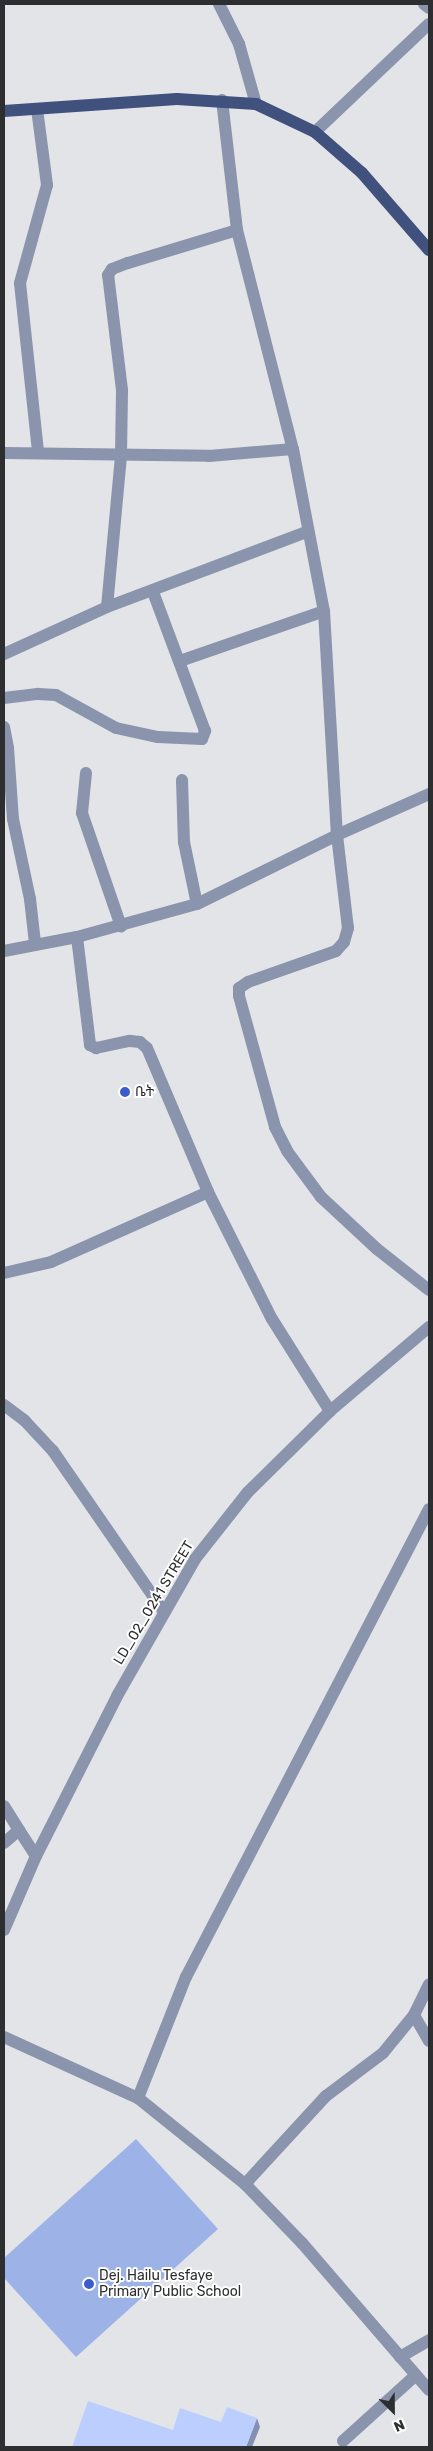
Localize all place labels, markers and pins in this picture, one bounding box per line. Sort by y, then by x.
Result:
place label: ቤት [135,1084,154,1100]
marker: ቤት [119,1086,131,1098]
place label: Dej. Hailu Tesfaye Primary Public School [99,2268,241,2300]
marker: Dej. Hailu Tesfaye Primary Public School [83,2278,95,2290]

